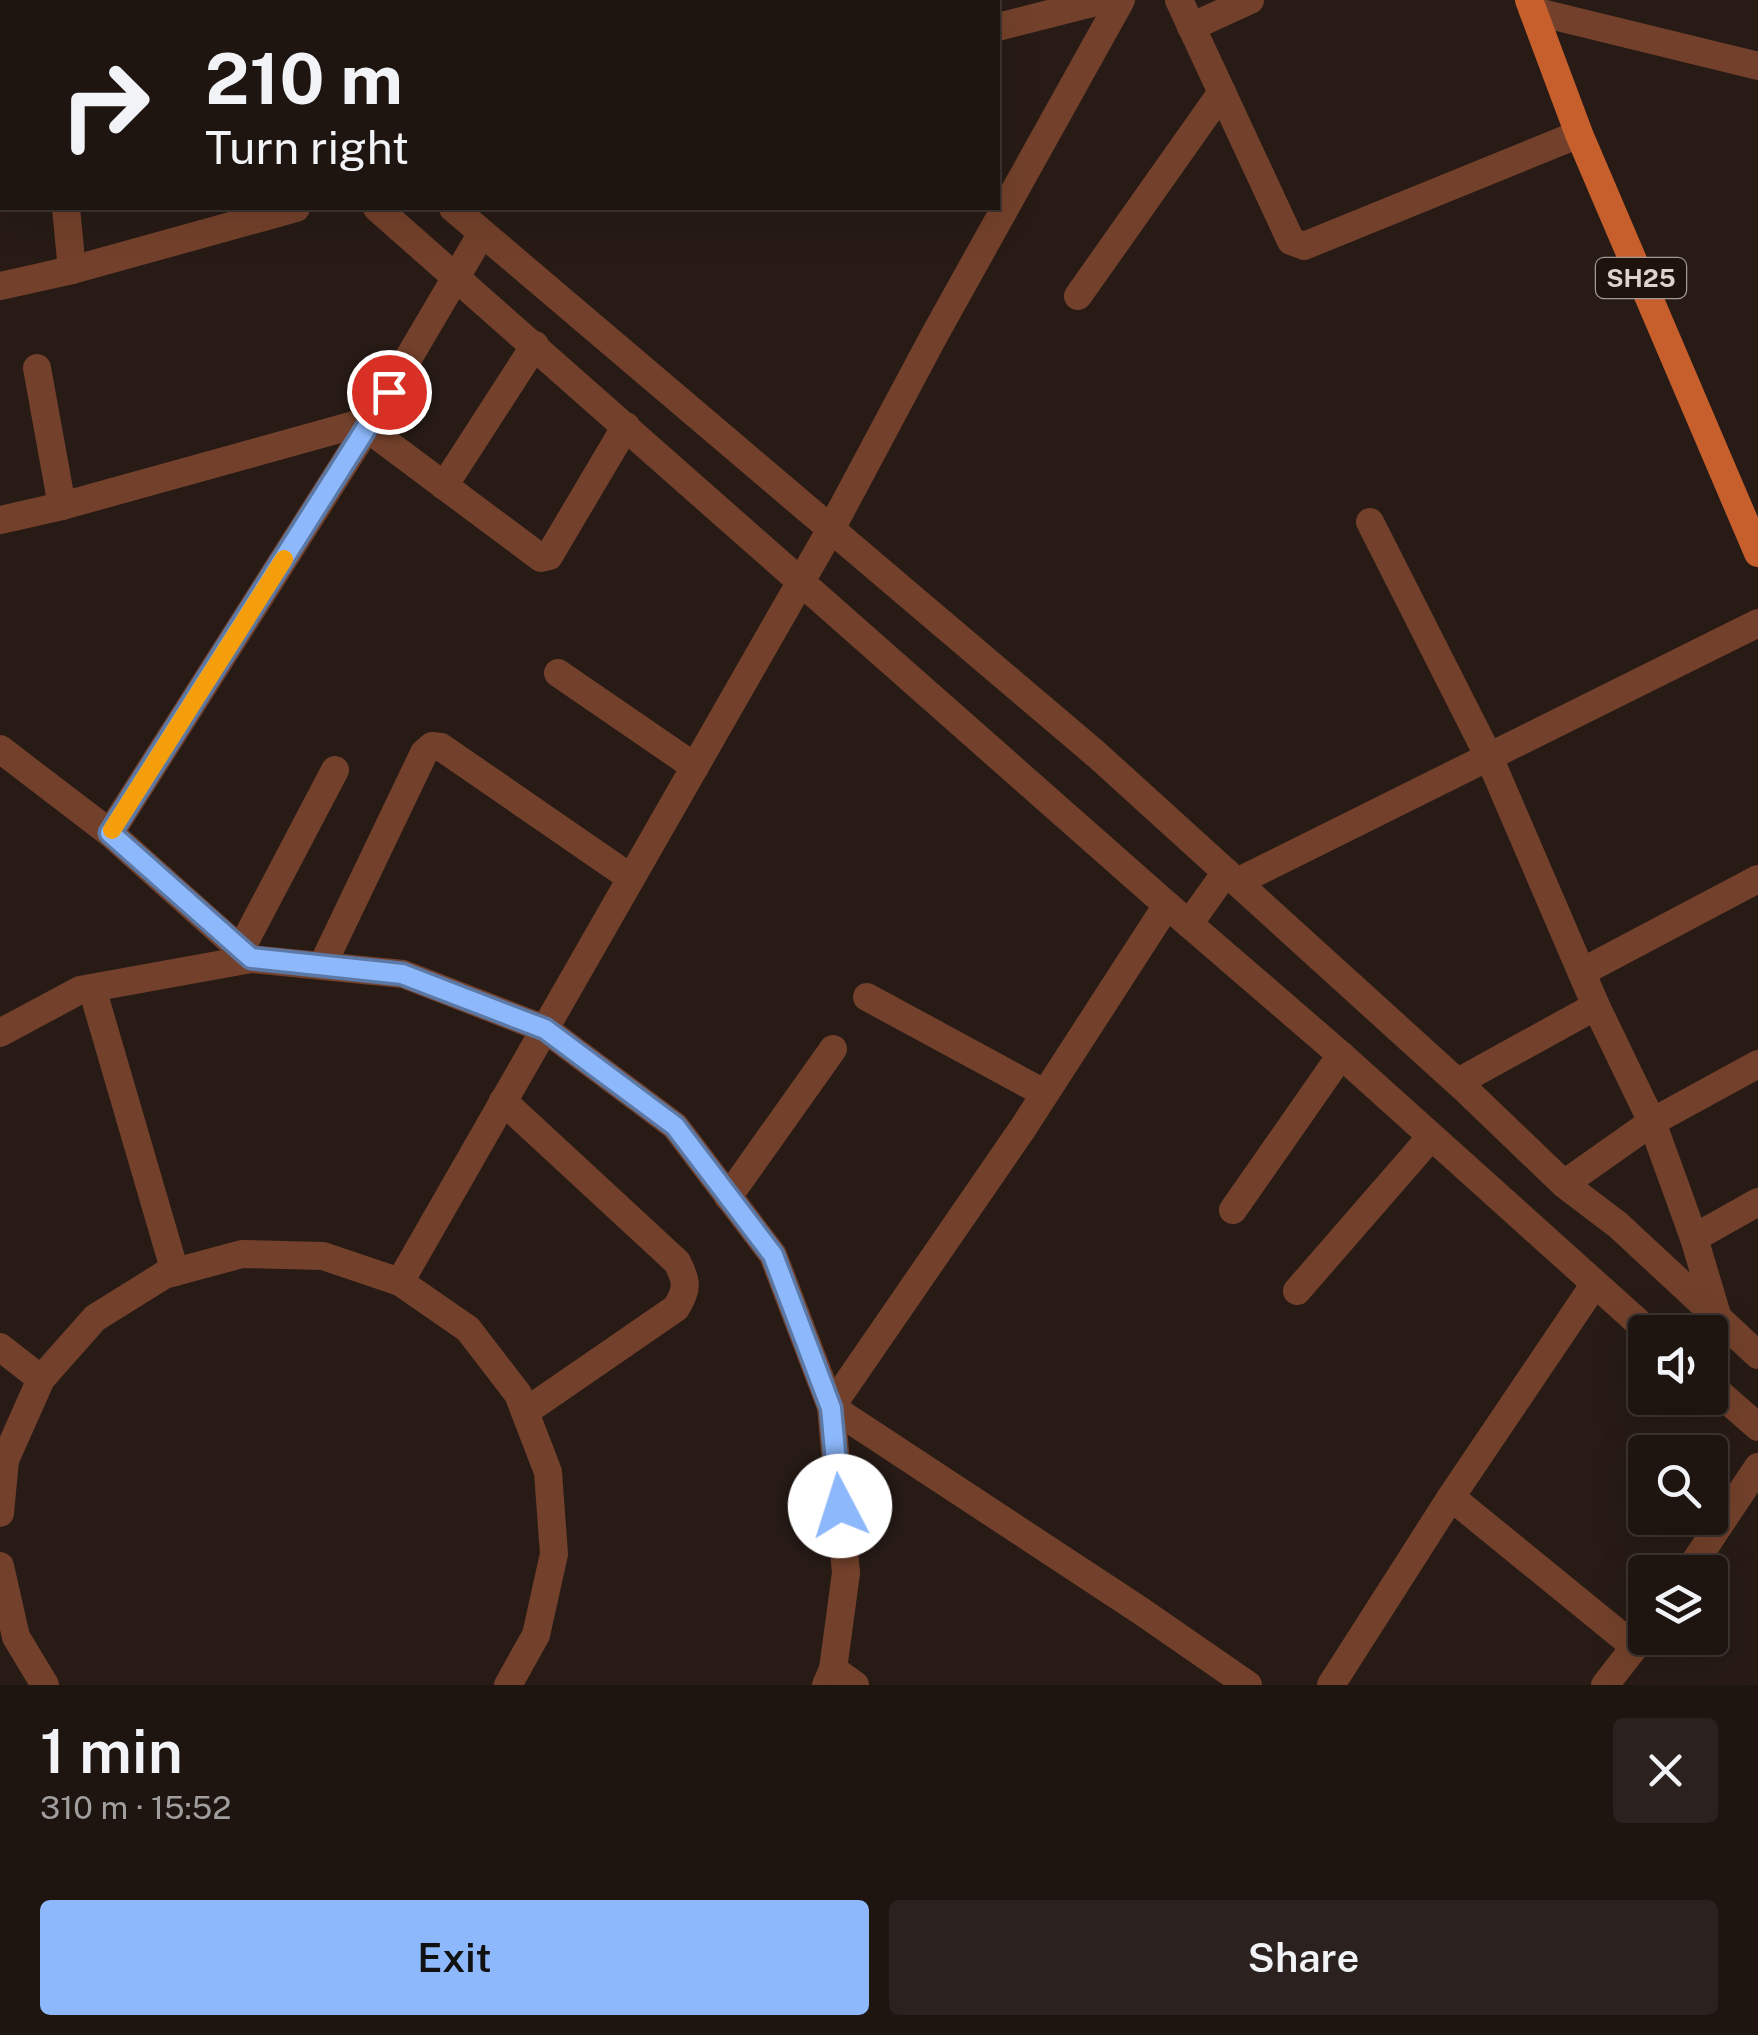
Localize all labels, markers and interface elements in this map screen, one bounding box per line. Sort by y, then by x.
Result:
text: 210 m [205,37,403,120]
icon: right [40,40,170,170]
text: Turn right [205,121,409,174]
road number: SH25 [1596,258,1686,298]
pin [347,350,432,435]
icon: arrive [362,365,417,420]
map controls [1628,1315,1728,1655]
button: sound [1628,1315,1728,1415]
button: search [1628,1435,1728,1535]
position arrow [788,1454,892,1558]
button: layers [1628,1555,1728,1655]
text: 1 min [40,1716,183,1787]
button: close [1613,1718,1718,1823]
text: 310 m · 15:52 [40,1789,231,1826]
button: Exit [40,1900,869,2015]
button: Share [889,1900,1718,2015]

